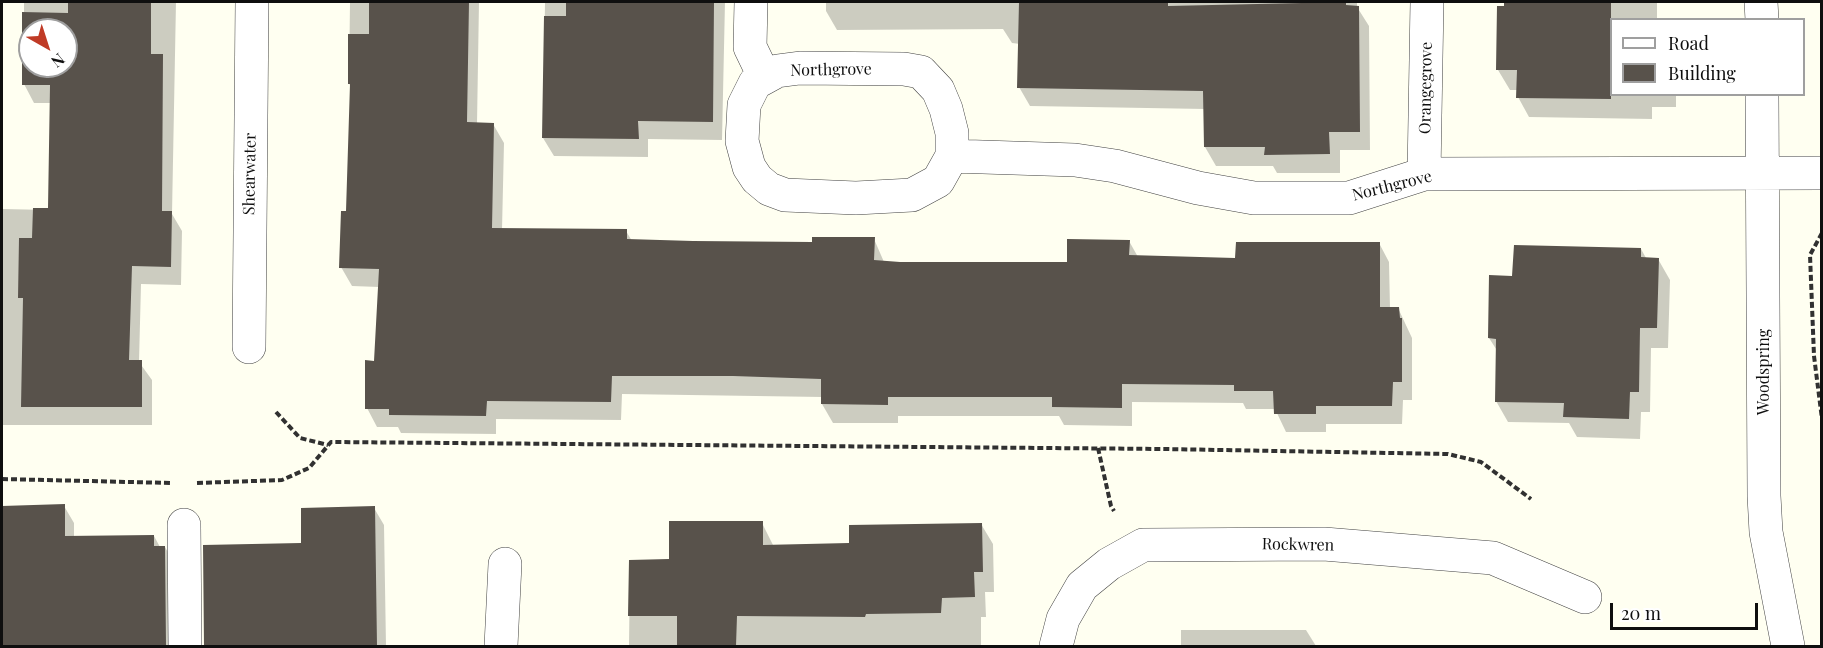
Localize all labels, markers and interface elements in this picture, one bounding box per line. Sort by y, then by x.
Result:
north arrow [18,18,78,78]
legend [1610,18,1805,96]
text: Road [1668,31,1709,55]
street label: Orangegrove [1416,42,1436,134]
text: N [47,49,69,73]
street label: Northgrove [790,60,872,80]
text: Building [1668,61,1736,85]
street label: Shearwater [240,133,260,215]
street label: Northgrove [1350,167,1434,205]
street label: Woodspring [1754,329,1774,415]
street label: Rockwren [1262,535,1334,555]
scale bar [1613,591,1762,629]
text: 20 m [1621,601,1661,625]

